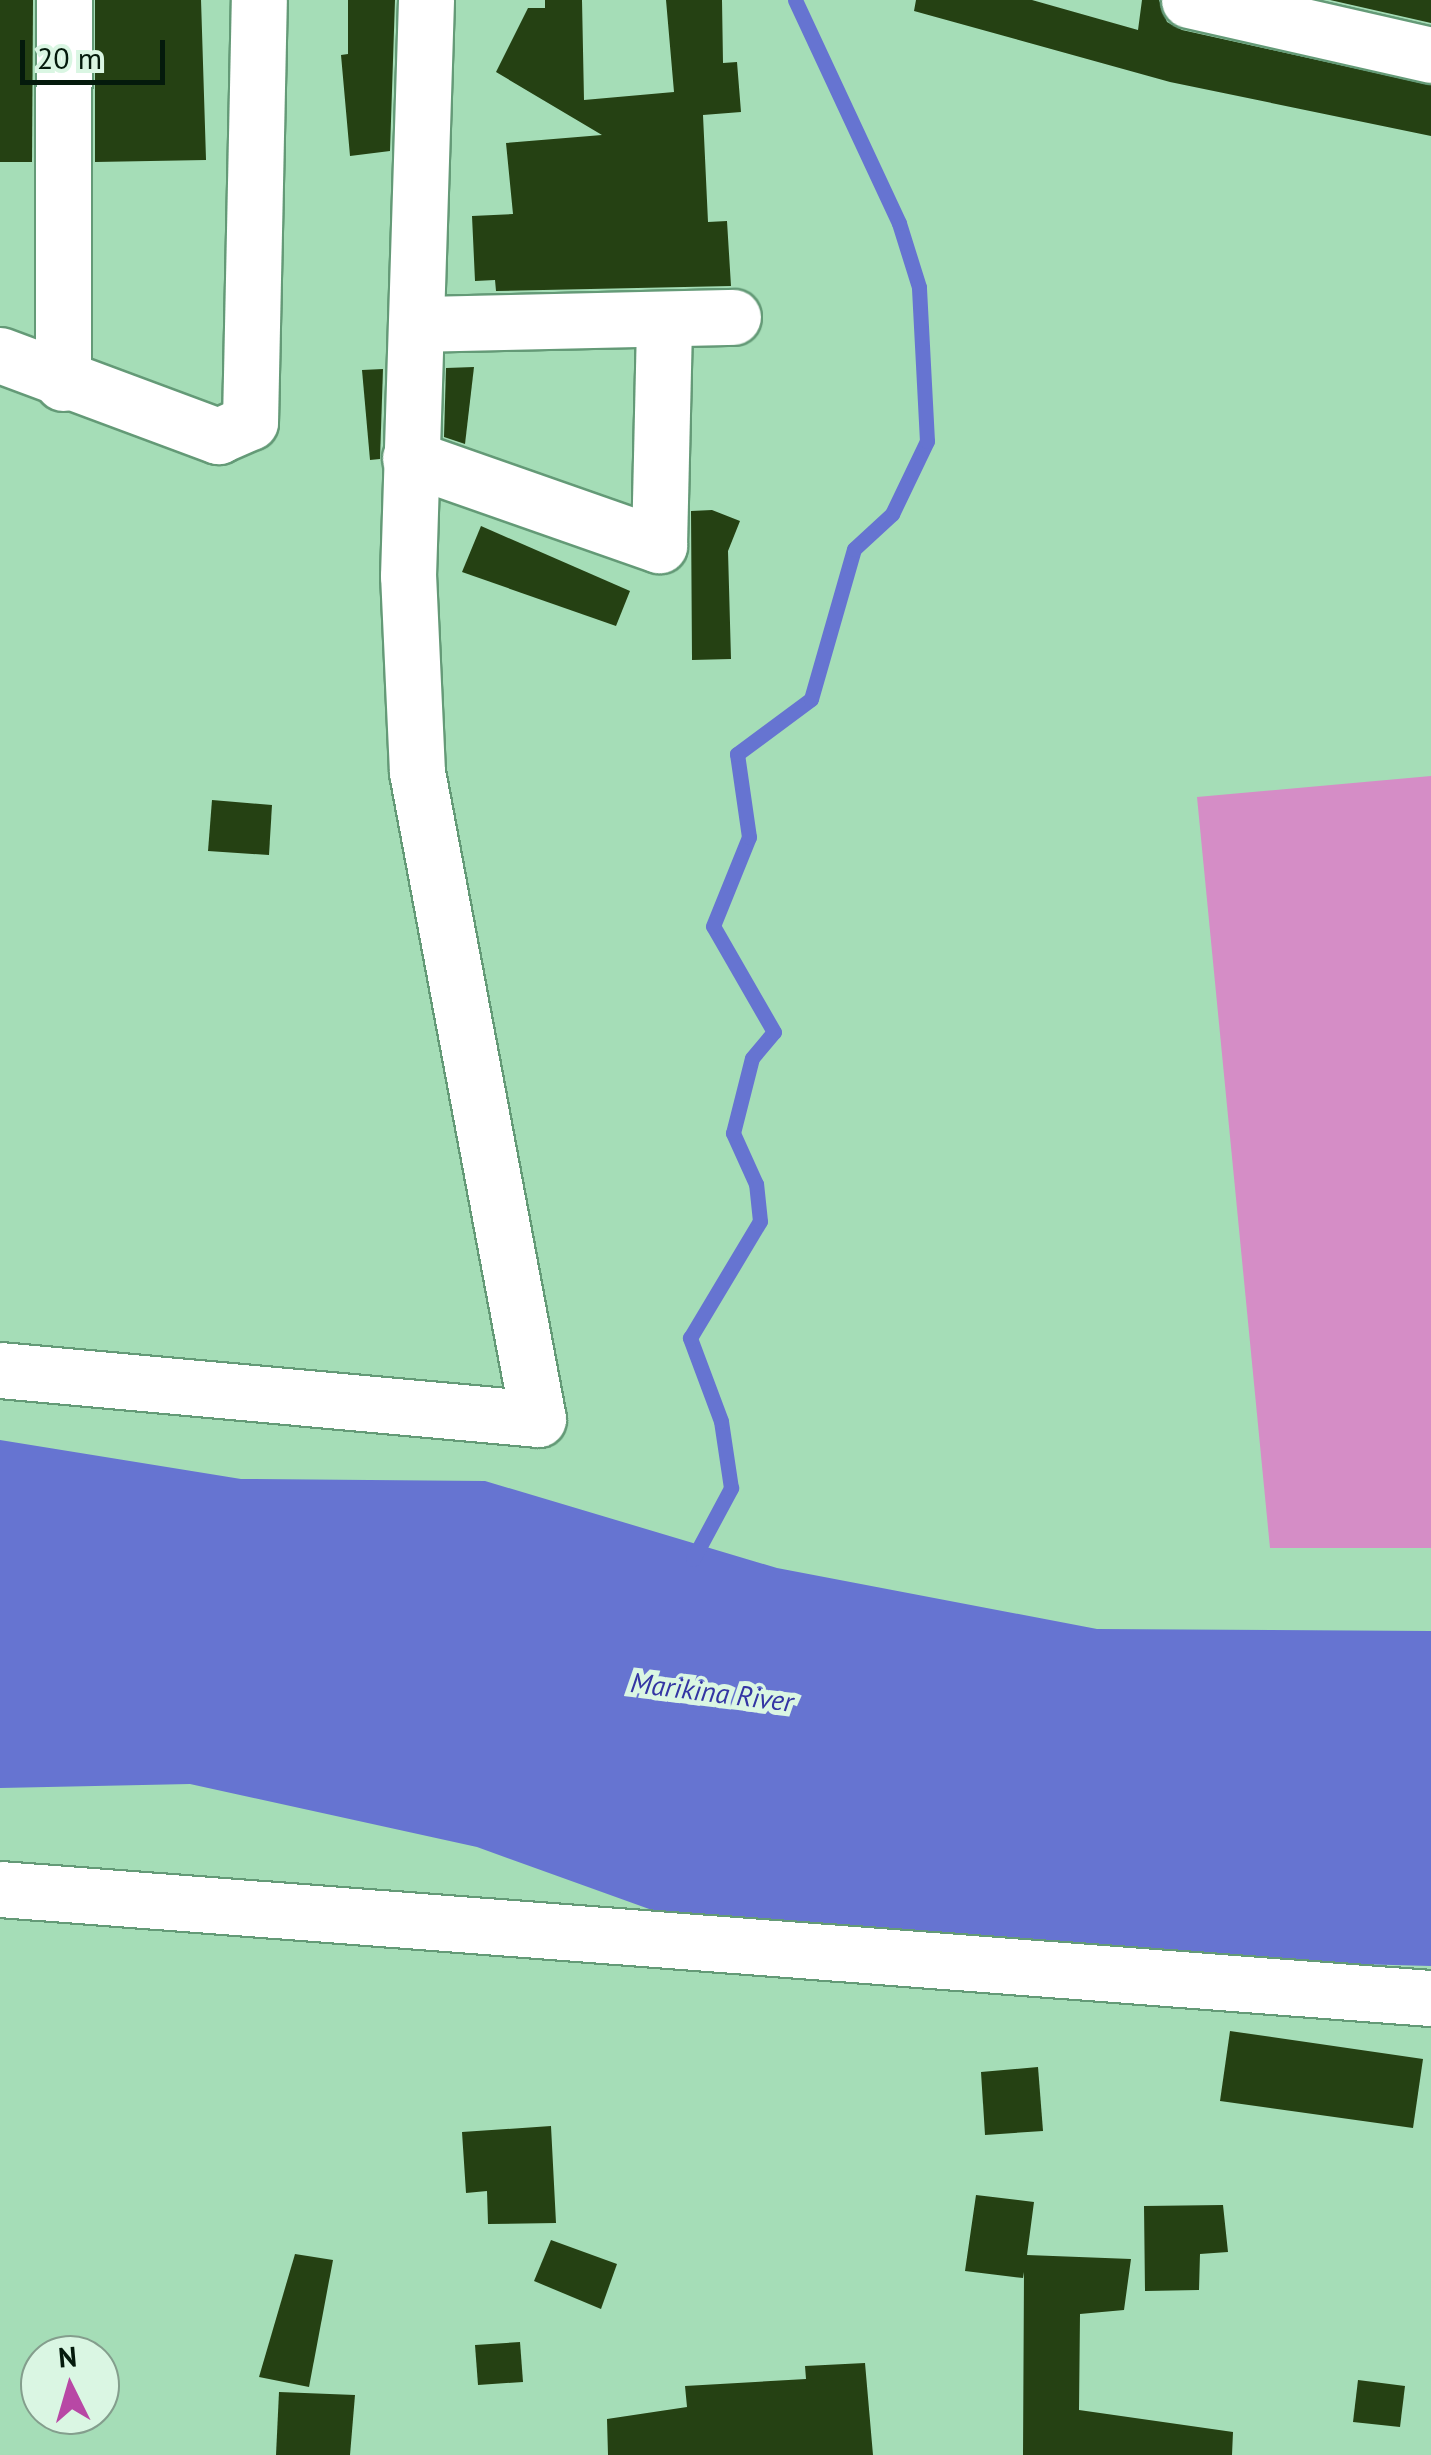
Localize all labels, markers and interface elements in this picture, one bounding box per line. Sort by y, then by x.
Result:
scale bar [25,20,170,82]
text: 20 m [37,38,102,77]
water label: Marikina River [629,1665,795,1719]
north arrow [20,2335,120,2435]
text: N [57,2337,78,2376]

